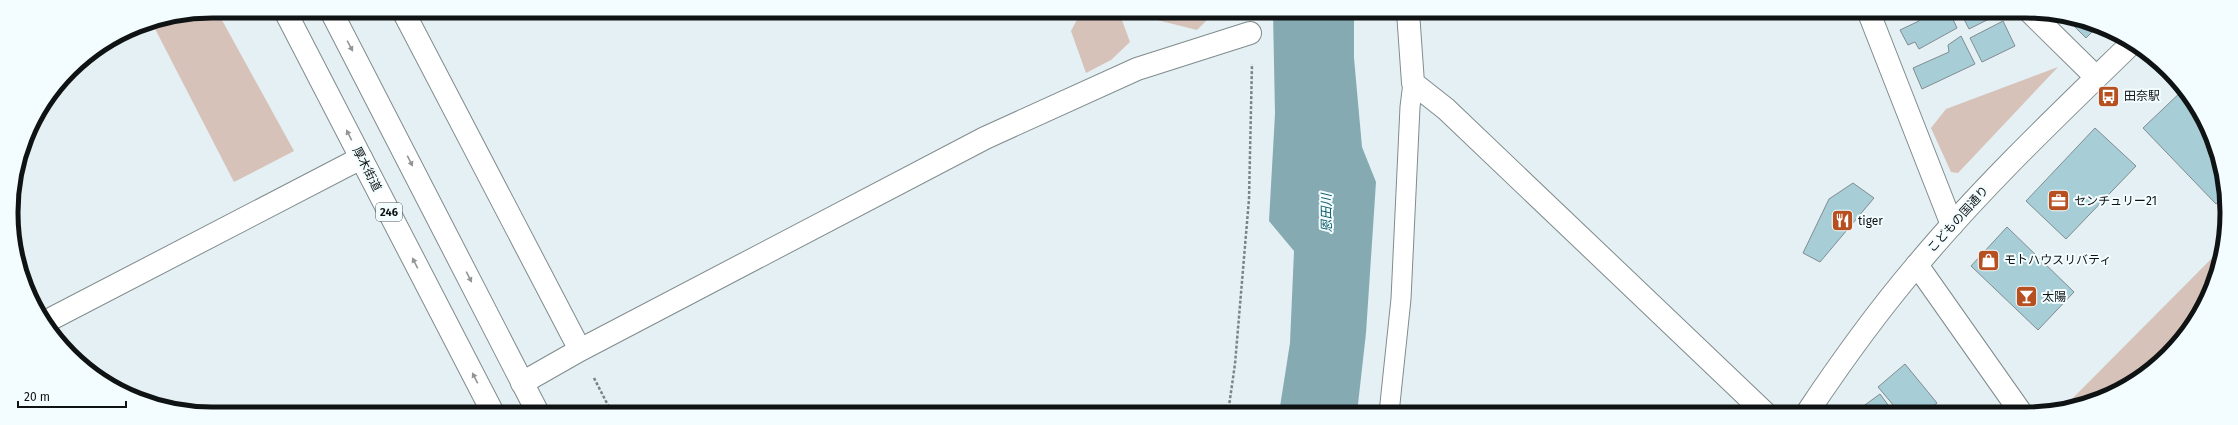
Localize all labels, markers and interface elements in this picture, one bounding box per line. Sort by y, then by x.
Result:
one-way arrow [346,40,353,51]
bus stop icon: 田奈駅 [2095,83,2121,109]
place label: 田奈駅 [2124,89,2160,103]
one-way arrow [346,129,352,141]
street label: 厚木街道 [350,144,384,194]
one-way arrow [406,155,413,167]
street label: こどもの国通り [1925,183,1991,255]
office icon: センチュリー21 [2045,188,2071,214]
water label: 恩田川 [1319,191,1334,233]
place label: センチュリー21 [2074,194,2157,208]
road number: 246 [376,203,402,221]
restaurant icon: tiger [1829,208,1855,234]
place label: tiger [1858,214,1883,228]
shop icon: モトハウスリバティ [1976,247,2002,273]
place label: モトハウスリバティ [2004,253,2111,267]
one-way arrow [412,257,418,268]
one-way arrow [465,271,472,283]
bar icon: 太陽 [2013,284,2039,310]
place label: 太陽 [2042,290,2066,304]
one-way arrow [472,372,478,384]
scale bar [18,383,126,409]
text: 20 m [24,390,50,404]

